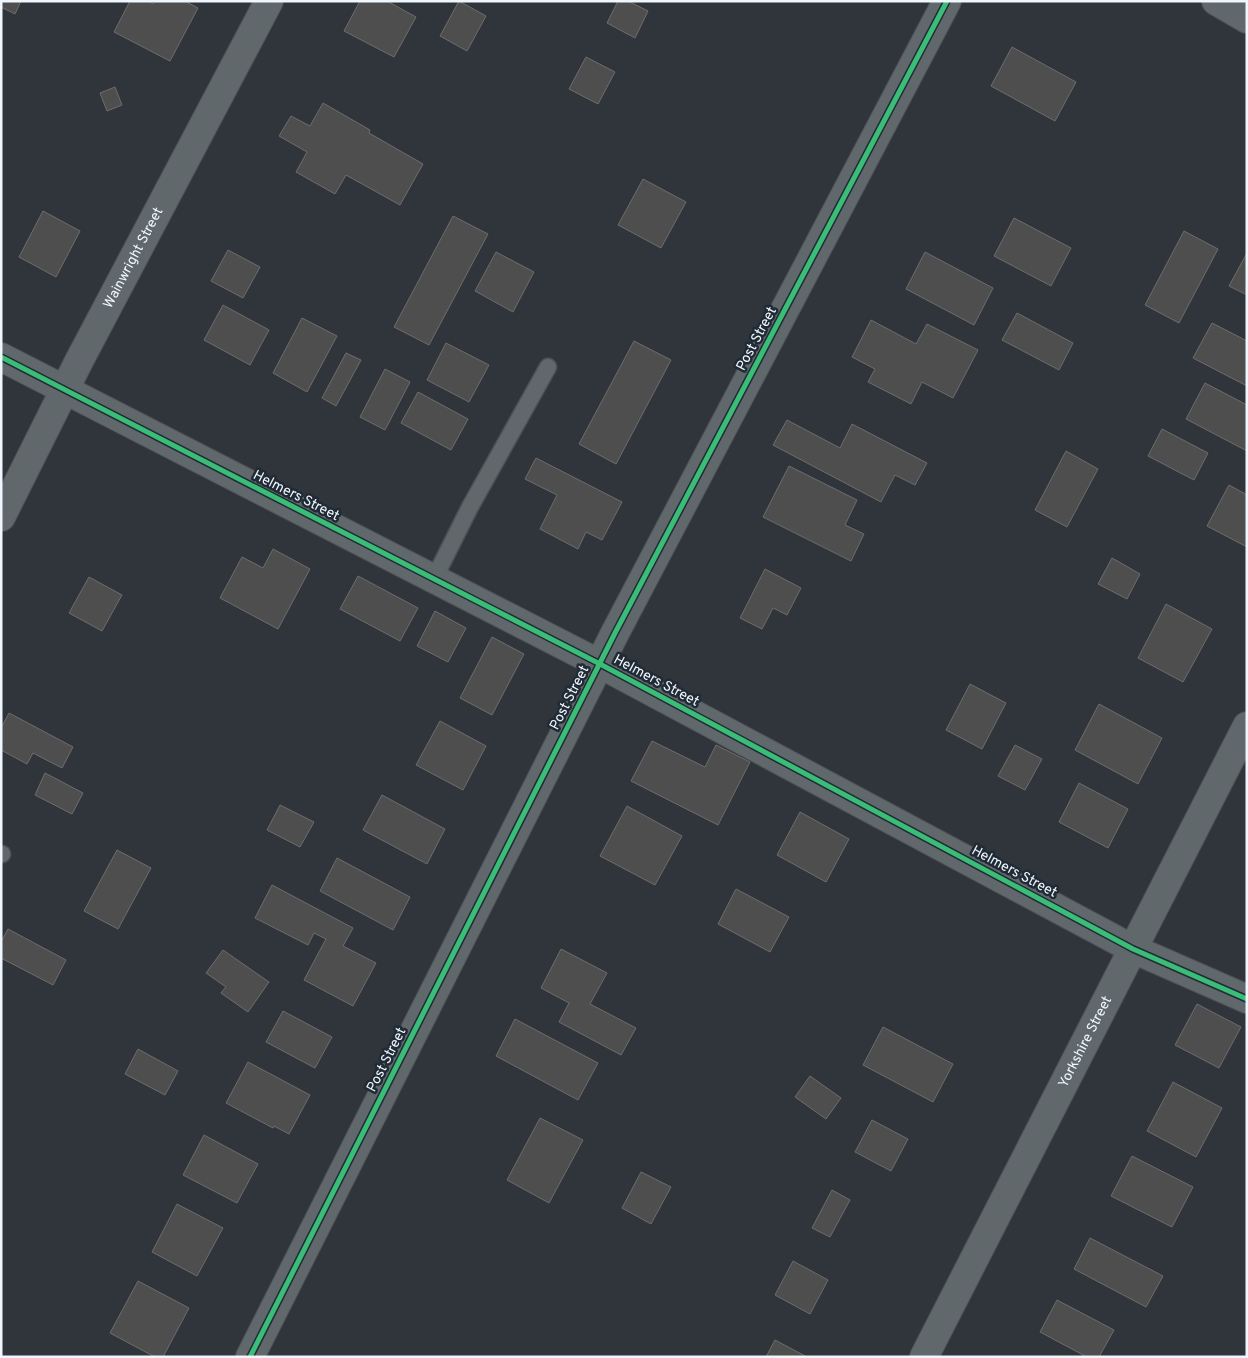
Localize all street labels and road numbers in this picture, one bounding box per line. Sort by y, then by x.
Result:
street label: Wainwright Street [100,204,167,311]
street label: Post Street [733,304,781,374]
street label: Helmers Street [250,467,342,525]
street label: Helmers Street [610,651,702,711]
street label: Post Street [547,663,593,733]
street label: Helmers Street [968,842,1060,902]
street label: Yorkshire Street [1055,993,1116,1091]
street label: Post Street [364,1025,410,1095]

